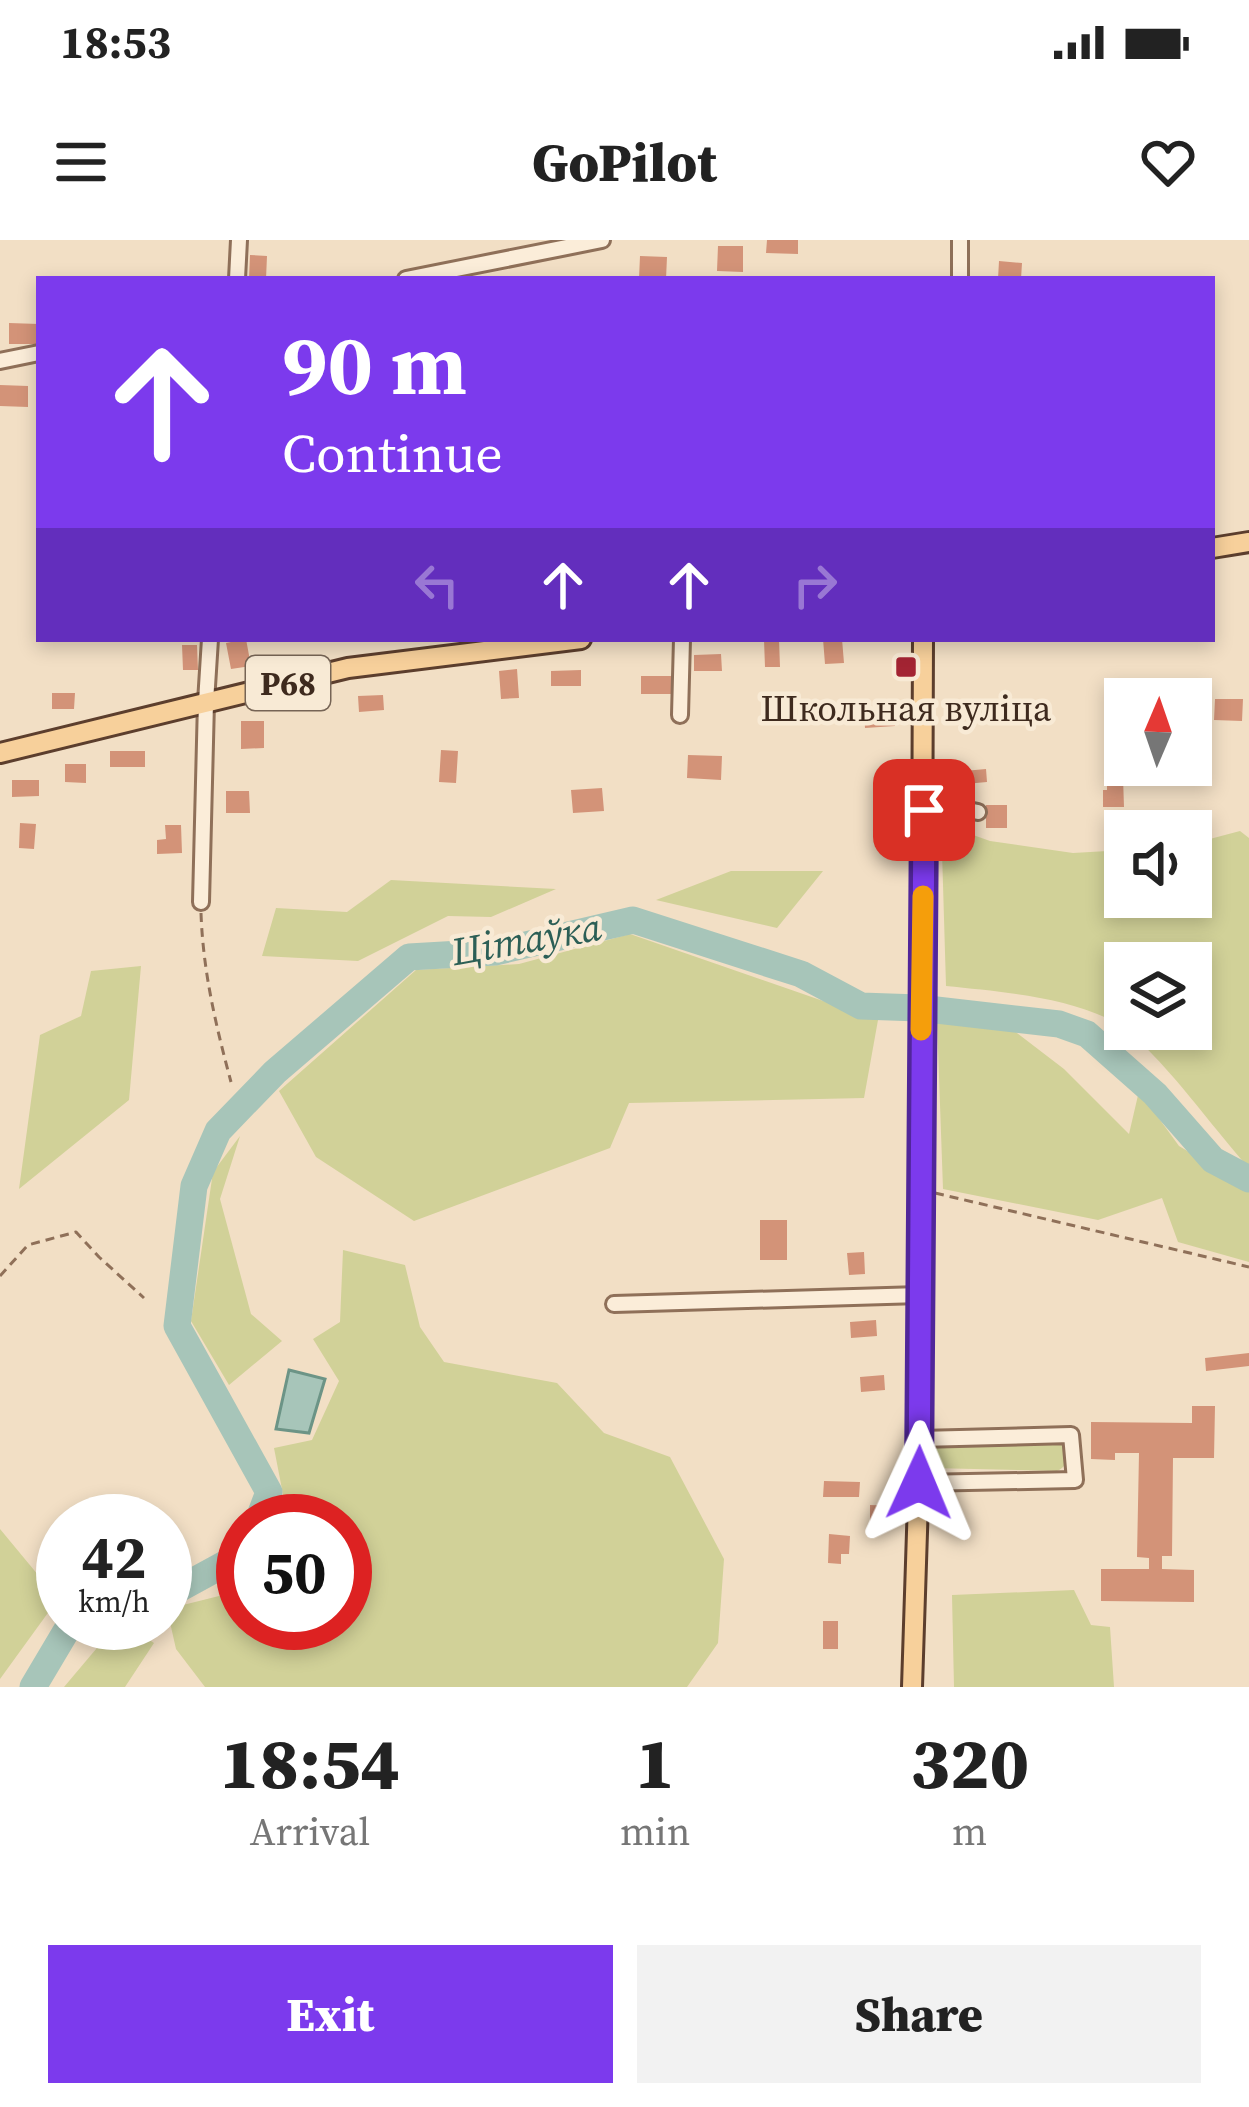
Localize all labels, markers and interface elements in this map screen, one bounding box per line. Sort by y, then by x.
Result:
text: 18:53 [60,11,171,73]
text: GoPilot [532,125,717,199]
icon: menu [48,129,114,195]
icon: heart [1135,129,1201,195]
text: 90 m [282,307,467,422]
icon: ahead [84,324,240,480]
text: Continue [282,416,503,490]
icon: left [404,552,470,618]
icon: ahead [530,552,596,618]
icon: ahead [656,552,722,618]
icon: right [782,552,848,618]
marker: Школьная вуліца [893,654,919,680]
road number: Р68 [246,656,330,710]
north arrow [1104,678,1212,786]
map controls [1104,678,1212,1050]
place label: Школьная вуліца [761,684,1052,733]
pin [873,759,975,861]
icon: arrive [891,777,957,843]
button: sound [1104,810,1212,918]
water label: Цітаўка [447,900,606,978]
button: layers [1104,942,1212,1050]
position arrow [856,1420,982,1546]
speed limit sign: 50 [216,1494,372,1650]
text: 42 [81,1516,147,1598]
text: km/h [78,1581,150,1622]
text: 18:54 [220,1713,400,1812]
text: 1 [635,1713,675,1812]
text: 320 [910,1713,1029,1812]
text: Arrival [250,1805,370,1858]
text: min [620,1805,690,1858]
text: m [952,1805,987,1858]
button: Exit [48,1945,613,2083]
button: Share [637,1945,1201,2083]

